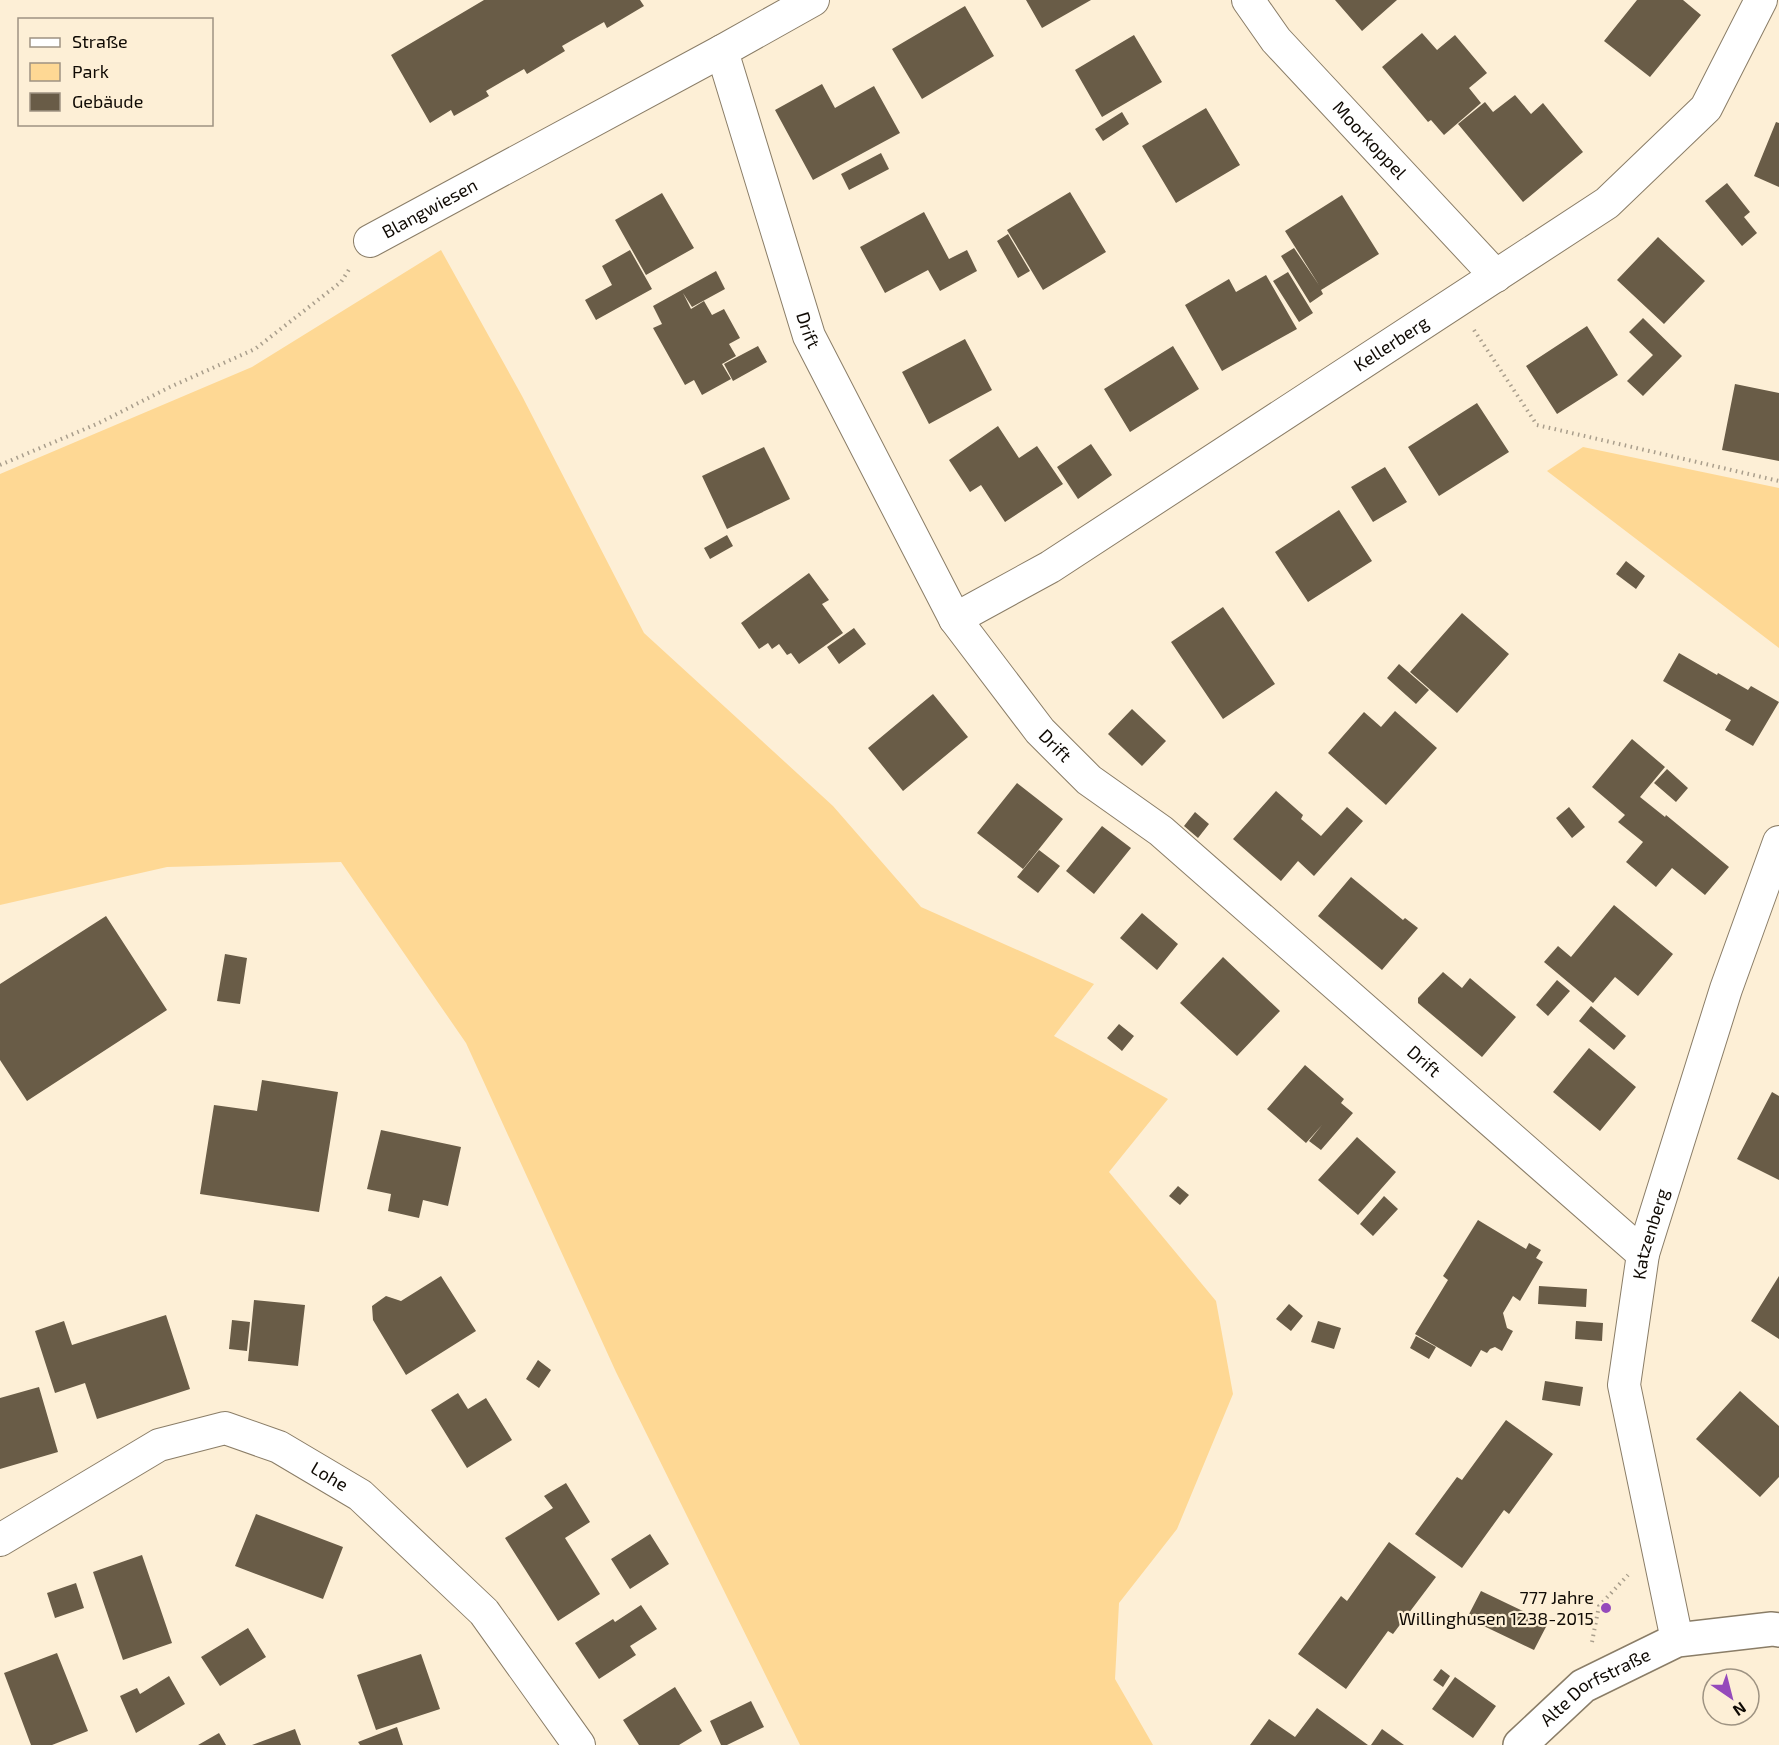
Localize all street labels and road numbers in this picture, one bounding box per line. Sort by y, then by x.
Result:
street label: Moorkoppel [1329,96,1412,184]
street label: Blangwiesen [378,173,481,242]
street label: Drift [792,309,826,352]
street label: Kellerberg [1349,311,1432,376]
street label: Drift [1035,724,1077,766]
street label: Drift [1403,1040,1446,1081]
street label: Katzenberg [1627,1185,1673,1281]
street label: Lohe [307,1456,352,1495]
street label: Alte Dorfstraße [1535,1643,1654,1730]

